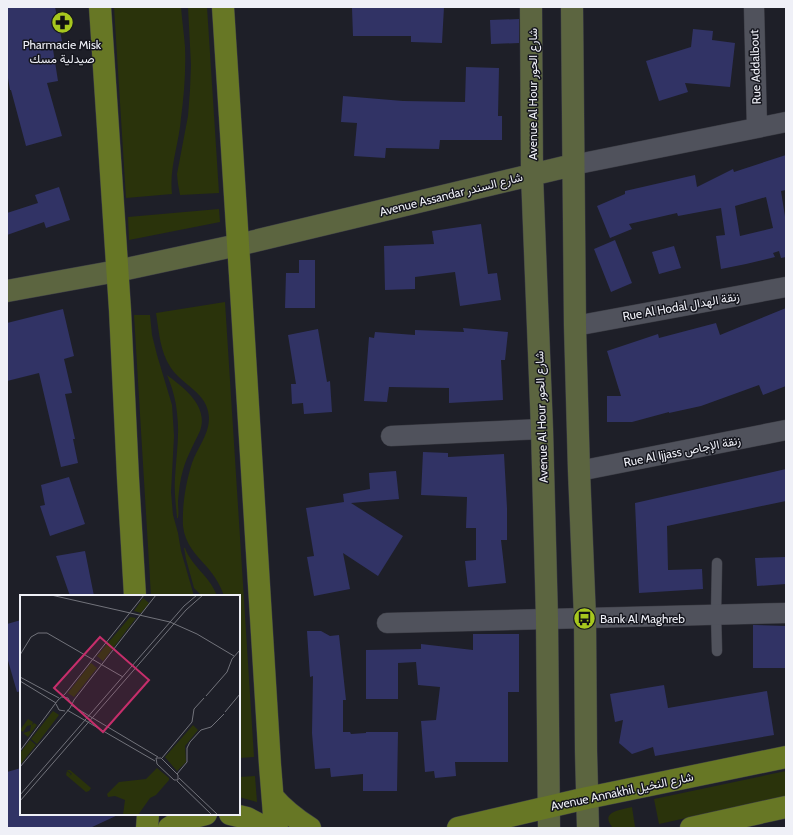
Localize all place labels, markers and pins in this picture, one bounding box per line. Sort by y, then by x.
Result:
pharmacy icon: Pharmacie Misk صيدلية مسك [49,10,75,36]
place label: Pharmacie Misk صيدلية مسك [23,37,102,66]
bus stop icon: Bank Al Maghreb [572,605,598,631]
place label: Bank Al Maghreb [600,611,685,626]

